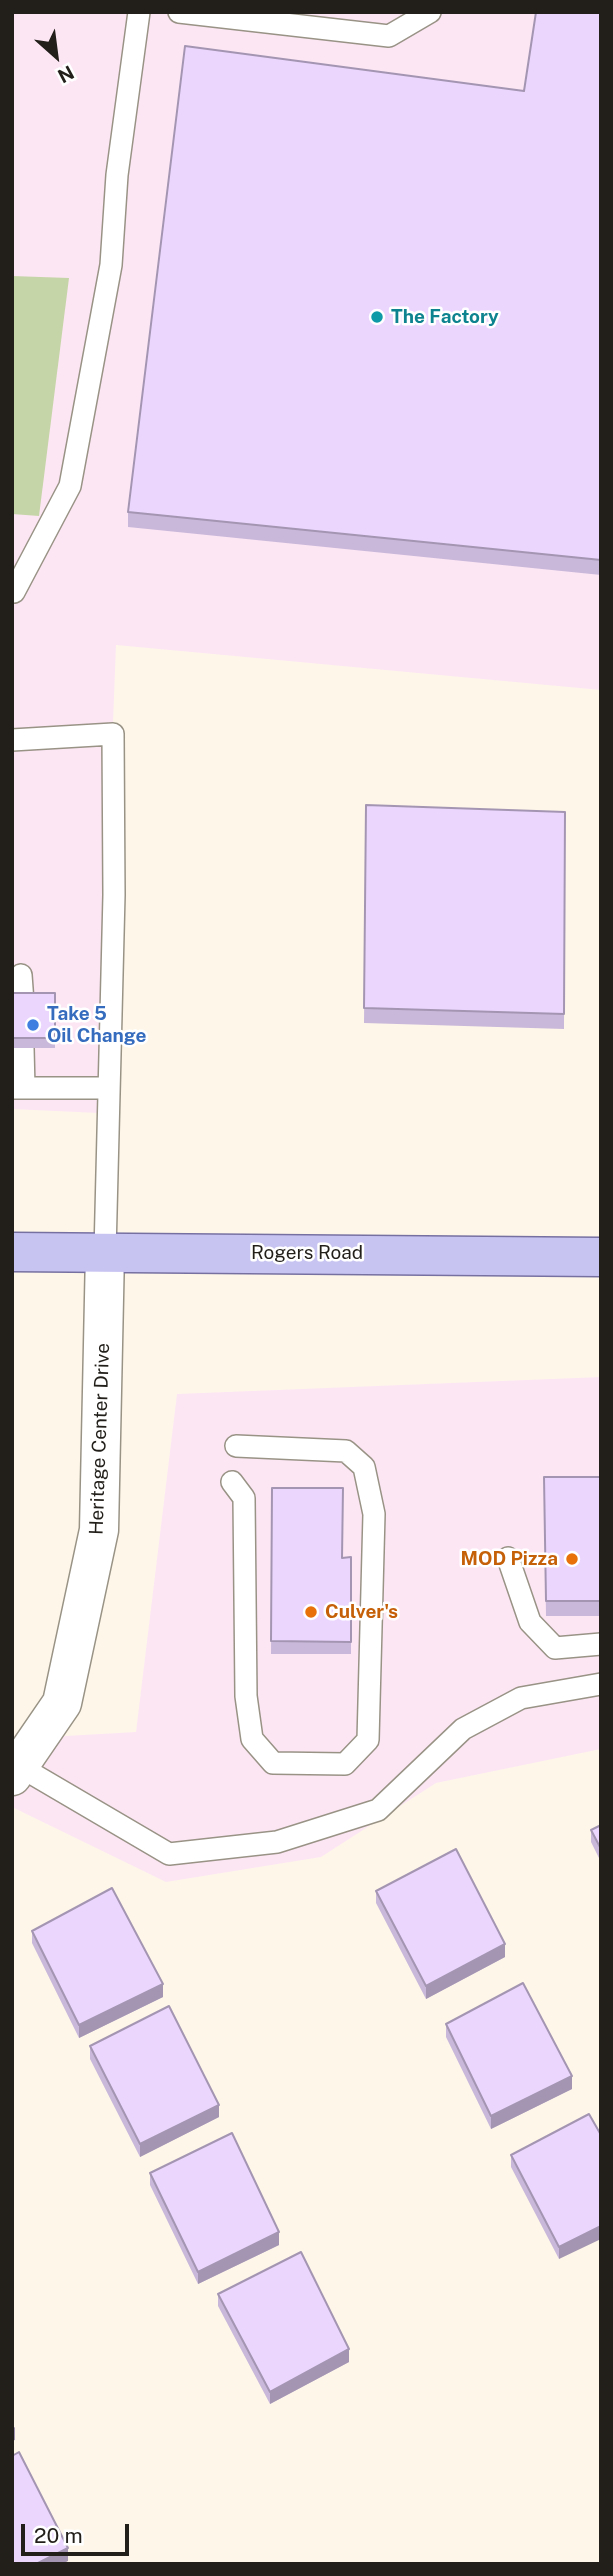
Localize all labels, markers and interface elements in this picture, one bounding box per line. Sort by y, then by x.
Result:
north arrow [21,21,91,91]
text: N [54,61,78,88]
place label: The Factory [391,306,499,328]
marker: The Factory [369,309,385,325]
place label: Take 5 Oil Change [47,1003,146,1047]
marker: Take 5 Oil Change [25,1017,41,1033]
street label: Rogers Road [251,1242,363,1264]
street label: Heritage Center Drive [85,1343,115,1535]
place label: MOD Pizza [461,1548,558,1570]
marker: MOD Pizza [564,1551,580,1567]
place label: Culver's [325,1601,398,1623]
marker: Culver's [303,1604,319,1620]
scale bar [24,2510,133,2554]
text: 20 m [34,2523,83,2548]

